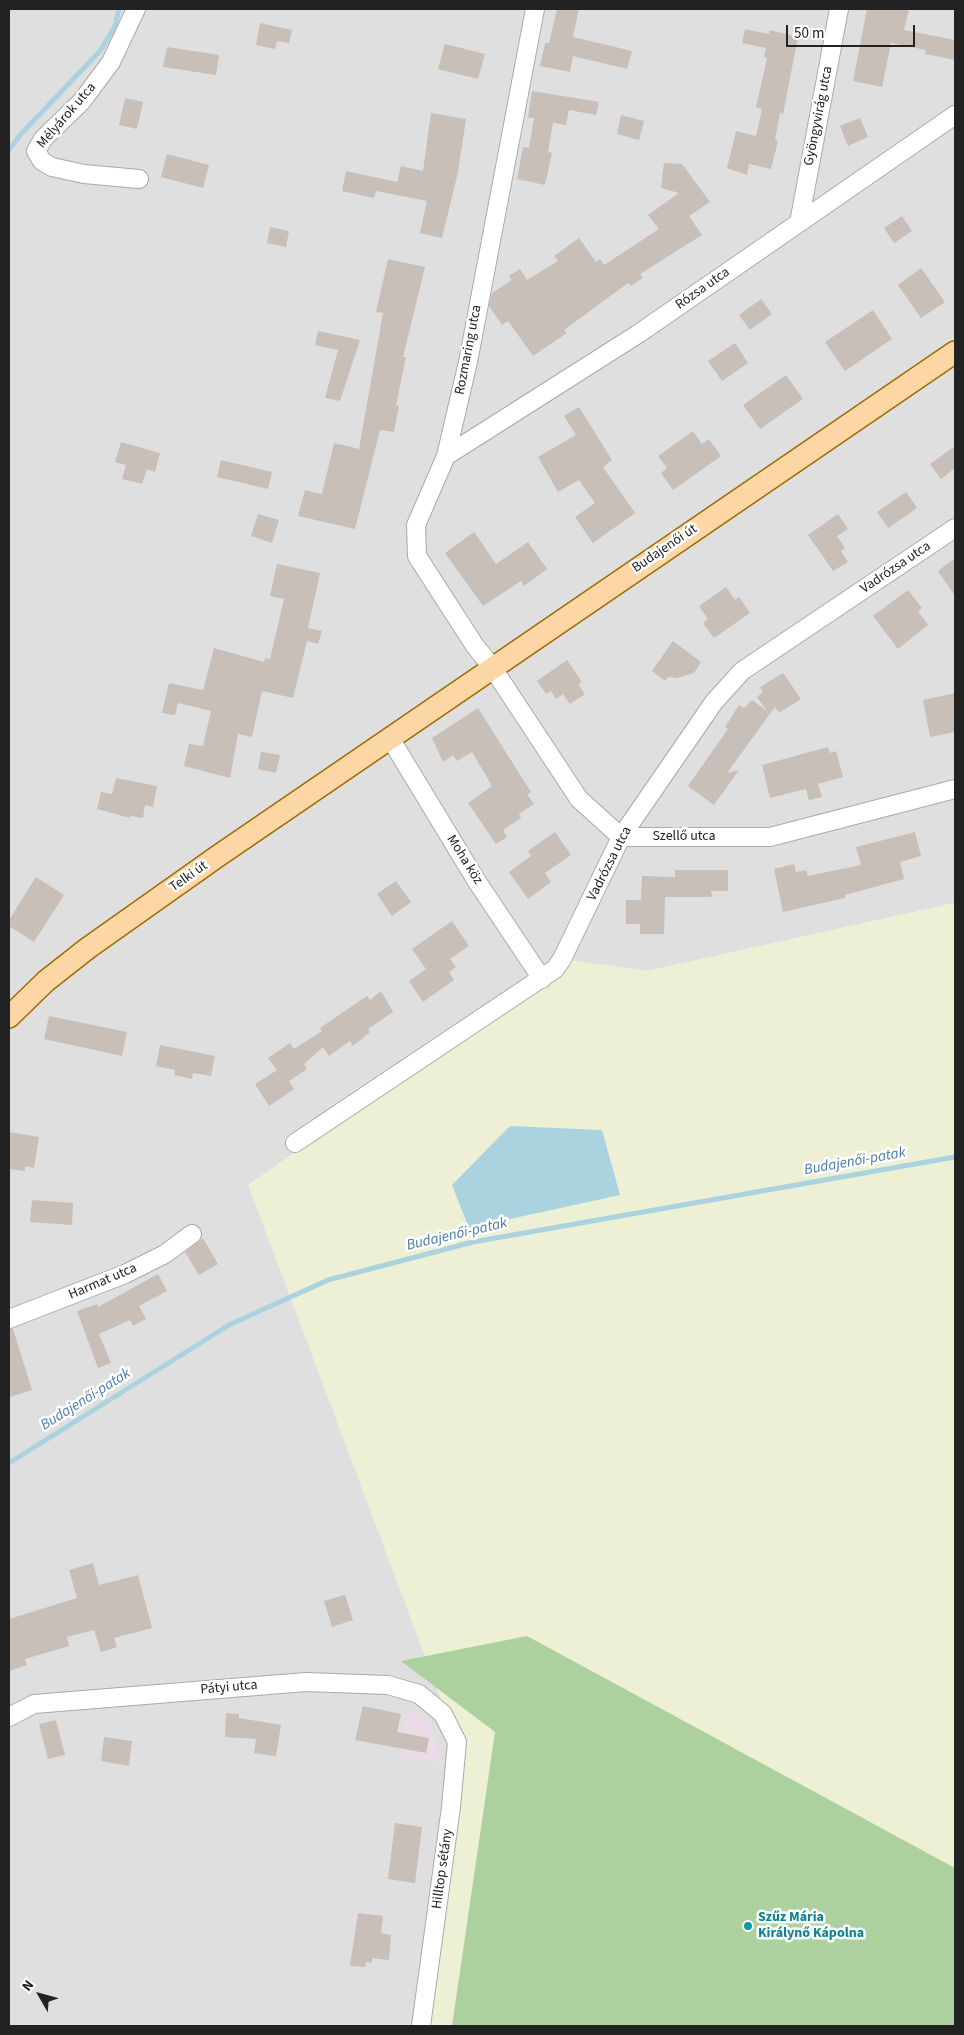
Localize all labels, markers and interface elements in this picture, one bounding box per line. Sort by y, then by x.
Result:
scale bar [789,15,918,47]
text: 50 m [794,23,824,44]
street label: Gyöngyvirág utca [801,65,837,167]
street label: Mélyárok utca [34,80,100,152]
street label: Rózsa utca [673,264,733,314]
street label: Rozmaring utca [452,304,486,396]
street label: Budajenői út [629,521,701,577]
street label: Vadrózsa utca [858,538,934,598]
street label: Vadrózsa utca [584,824,636,904]
street label: Szellő utca [652,829,716,845]
street label: Moha köz [442,832,486,888]
street label: Telki út [167,858,211,896]
water label: Budajenői-patak [803,1144,907,1180]
water label: Budajenői-patak [405,1215,509,1255]
street label: Harmat utca [66,1260,140,1304]
water label: Budajenői-patak [38,1365,134,1435]
street label: Pátyi utca [200,1677,258,1699]
street label: Hilltop sétány [429,1828,457,1910]
place label: Szűz Mária Királynő Kápolna [758,1910,864,1942]
marker: Szűz Mária Királynő Kápolna [742,1920,754,1932]
north arrow [15,1970,65,2020]
text: N [17,1976,39,1996]

